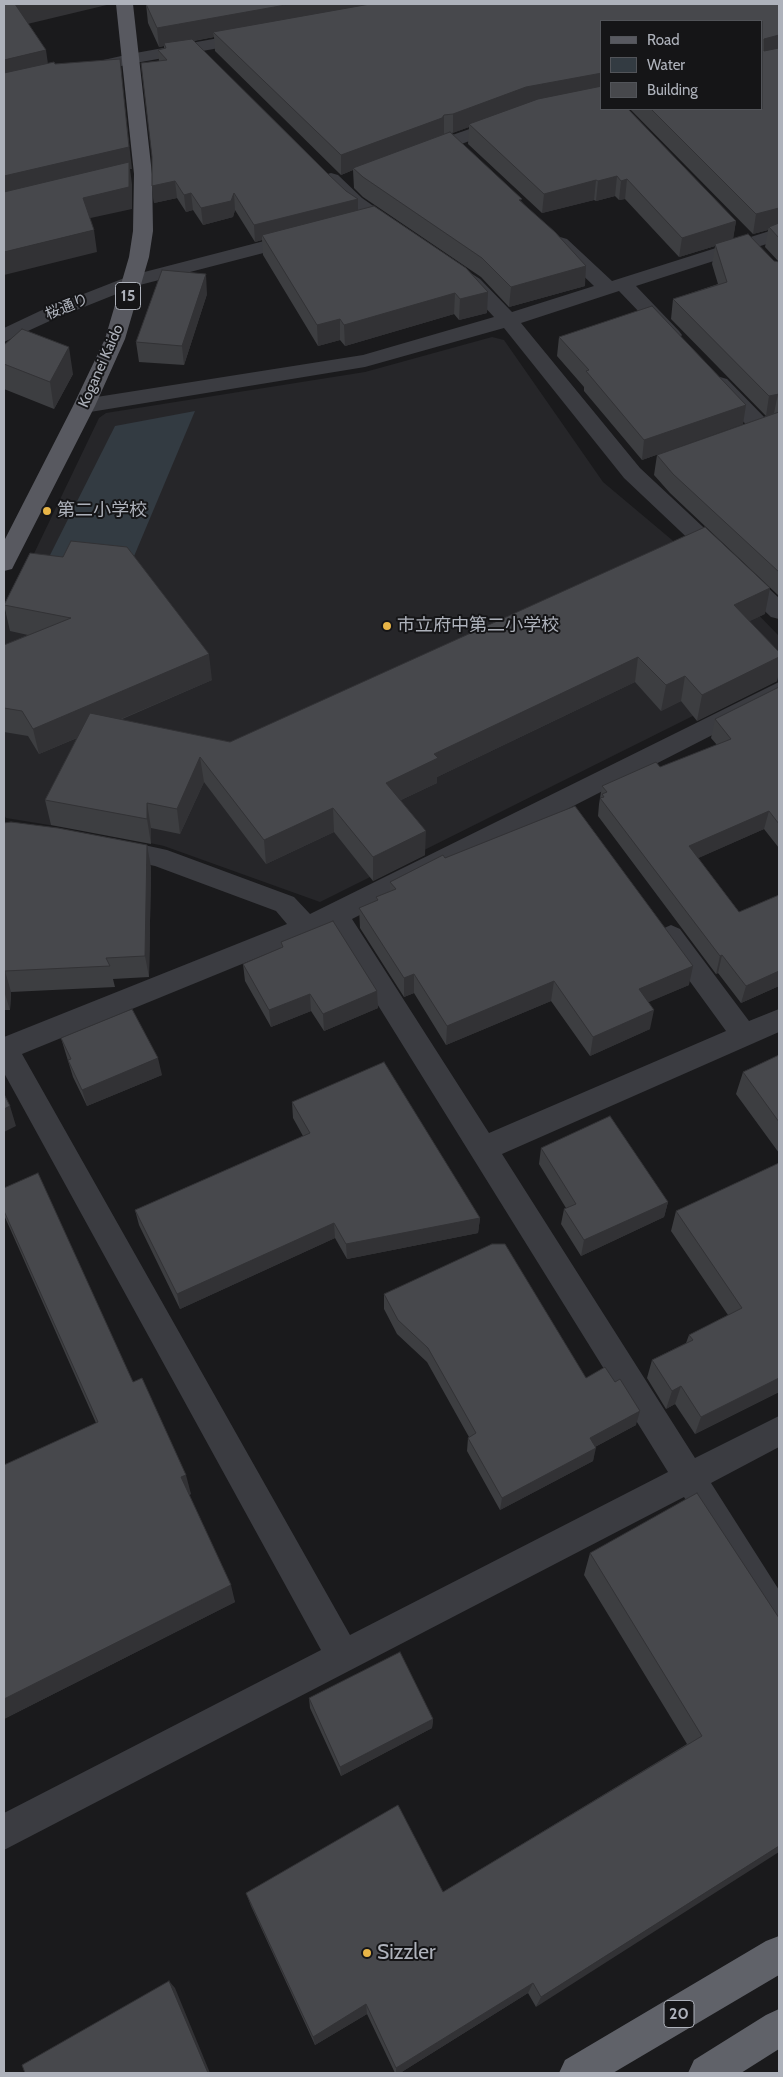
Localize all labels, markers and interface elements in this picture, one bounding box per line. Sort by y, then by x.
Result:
legend [600,20,763,110]
text: Road [647,31,680,49]
text: Water [647,56,685,74]
text: Building [647,81,698,99]
road number: 15 [116,282,140,310]
street label: 桜通り [43,290,91,324]
street label: Koganei Kaido [75,322,127,410]
place label: 第二小学校 [57,500,147,522]
marker: 第二小学校 [41,505,53,517]
place label: 市立府中第二小学校 [397,615,559,637]
marker: 市立府中第二小学校 [381,620,393,632]
place label: Sizzler [377,1940,436,1966]
marker: Sizzler [361,1947,373,1959]
road number: 20 [664,2000,694,2028]

